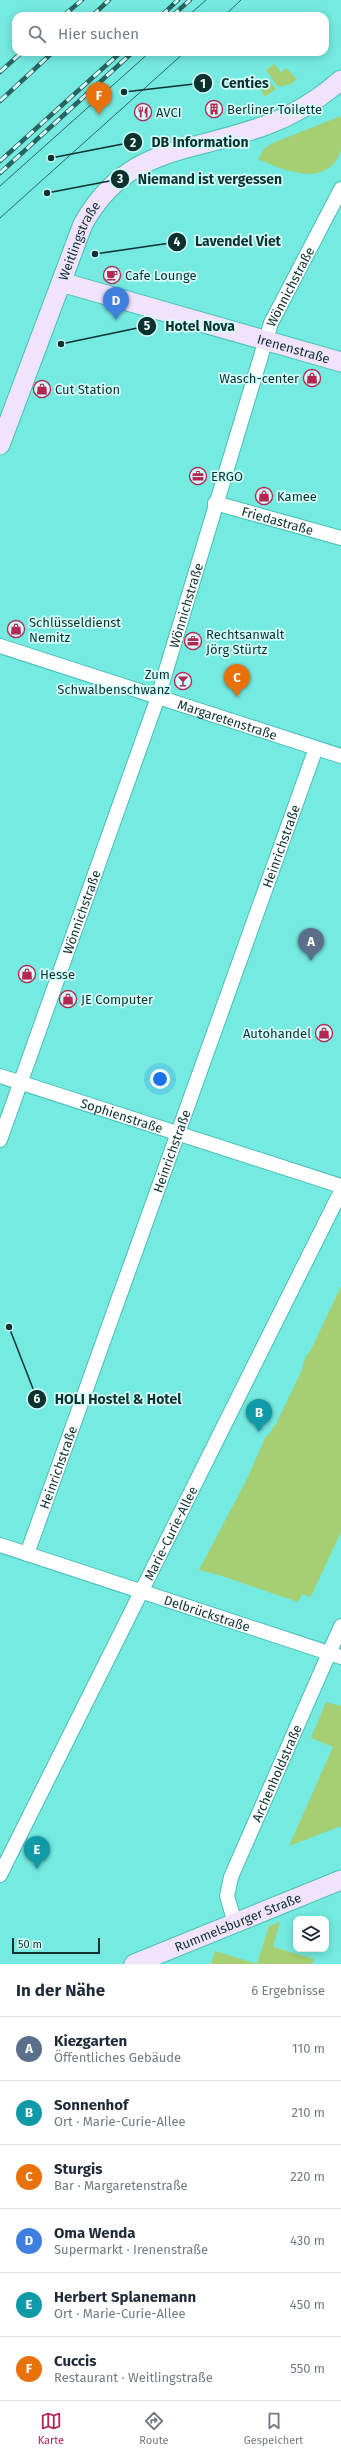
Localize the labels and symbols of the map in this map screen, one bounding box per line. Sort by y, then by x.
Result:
callout: Centies [193,70,277,96]
text: Centies [221,75,269,92]
text: 1 [200,77,206,91]
pin: F [86,82,112,115]
building icon: Berliner Toilette [204,99,224,119]
restaurant icon: AVCI [133,102,153,122]
place label: Berliner Toilette [227,102,322,117]
place label: AVCI [156,105,182,120]
callout: DB Information [123,129,256,155]
text: DB Information [152,134,249,151]
text: 2 [130,136,136,150]
callout: Niemand ist vergessen [110,166,290,192]
text: Niemand ist vergessen [138,171,282,188]
text: 3 [116,172,123,186]
street label: Weitlingstraße [56,198,103,283]
callout: Lavendel Viet [167,229,289,255]
text: Lavendel Viet [195,233,282,250]
text: 4 [174,235,181,249]
street label: Wönnichstraße [263,244,317,329]
cafe icon: Cafe Lounge [102,265,122,285]
place label: Cafe Lounge [125,268,197,283]
pin: D [103,287,129,320]
callout: Hotel Nova [137,313,243,339]
text: Hotel Nova [165,318,235,335]
text: 5 [144,319,151,333]
street label: Irenenstraße [255,331,332,367]
shop icon: Wasch-center [302,368,322,388]
place label: Wasch-center [219,371,299,386]
shop icon: Cut Station [32,379,52,399]
place label: Cut Station [55,382,120,397]
office icon: ERGO [188,466,208,486]
place label: ERGO [211,469,243,484]
shop icon: Kamee [254,486,274,506]
place label: Kamee [277,489,317,504]
street label: Friedastraße [240,504,315,538]
street label: Wönnichstraße [166,561,206,650]
place label: Schlüsseldienst Nemitz [29,615,121,645]
shop icon: Schlüsseldienst Nemitz [6,619,26,639]
place label: Rechtsanwalt Jörg Stürtz [206,627,285,657]
office icon: Rechtsanwalt Jörg Stürtz [183,631,203,651]
pin: C [224,664,250,697]
place label: Zum Schwalbenschwanz [57,667,170,697]
bar icon: Zum Schwalbenschwanz [173,671,193,691]
street label: Margaretenstraße [176,697,279,743]
street label: Heinrichstraße [260,803,303,890]
street label: Wönnichstraße [60,868,104,956]
pin: A [298,928,324,961]
shop icon: Hesse [17,964,37,984]
place label: Hesse [40,967,75,982]
shop icon: JE Computer [58,989,78,1009]
place label: JE Computer [81,992,153,1007]
shop icon: Autohandel [314,1023,334,1043]
place label: Autohandel [243,1026,311,1041]
your location [150,1069,170,1089]
street label: Sophienstraße [79,1095,165,1136]
street label: Heinrichstraße [150,1108,194,1195]
callout: HOLI Hostel & Hotel [27,1386,190,1412]
text: HOLI Hostel & Hotel [55,1391,182,1408]
text: 6 [34,1392,41,1406]
pin: B [246,1399,272,1432]
street label: Heinrichstraße [37,1424,80,1511]
street label: Marie-Curie-Allee [141,1484,201,1583]
street label: Delbrückstraße [162,1592,252,1635]
street label: Archenholdstraße [249,1722,305,1824]
pin: E [24,1836,50,1869]
street label: Rummelsburger Straße [172,1890,303,1955]
scale bar [12,1936,100,1955]

